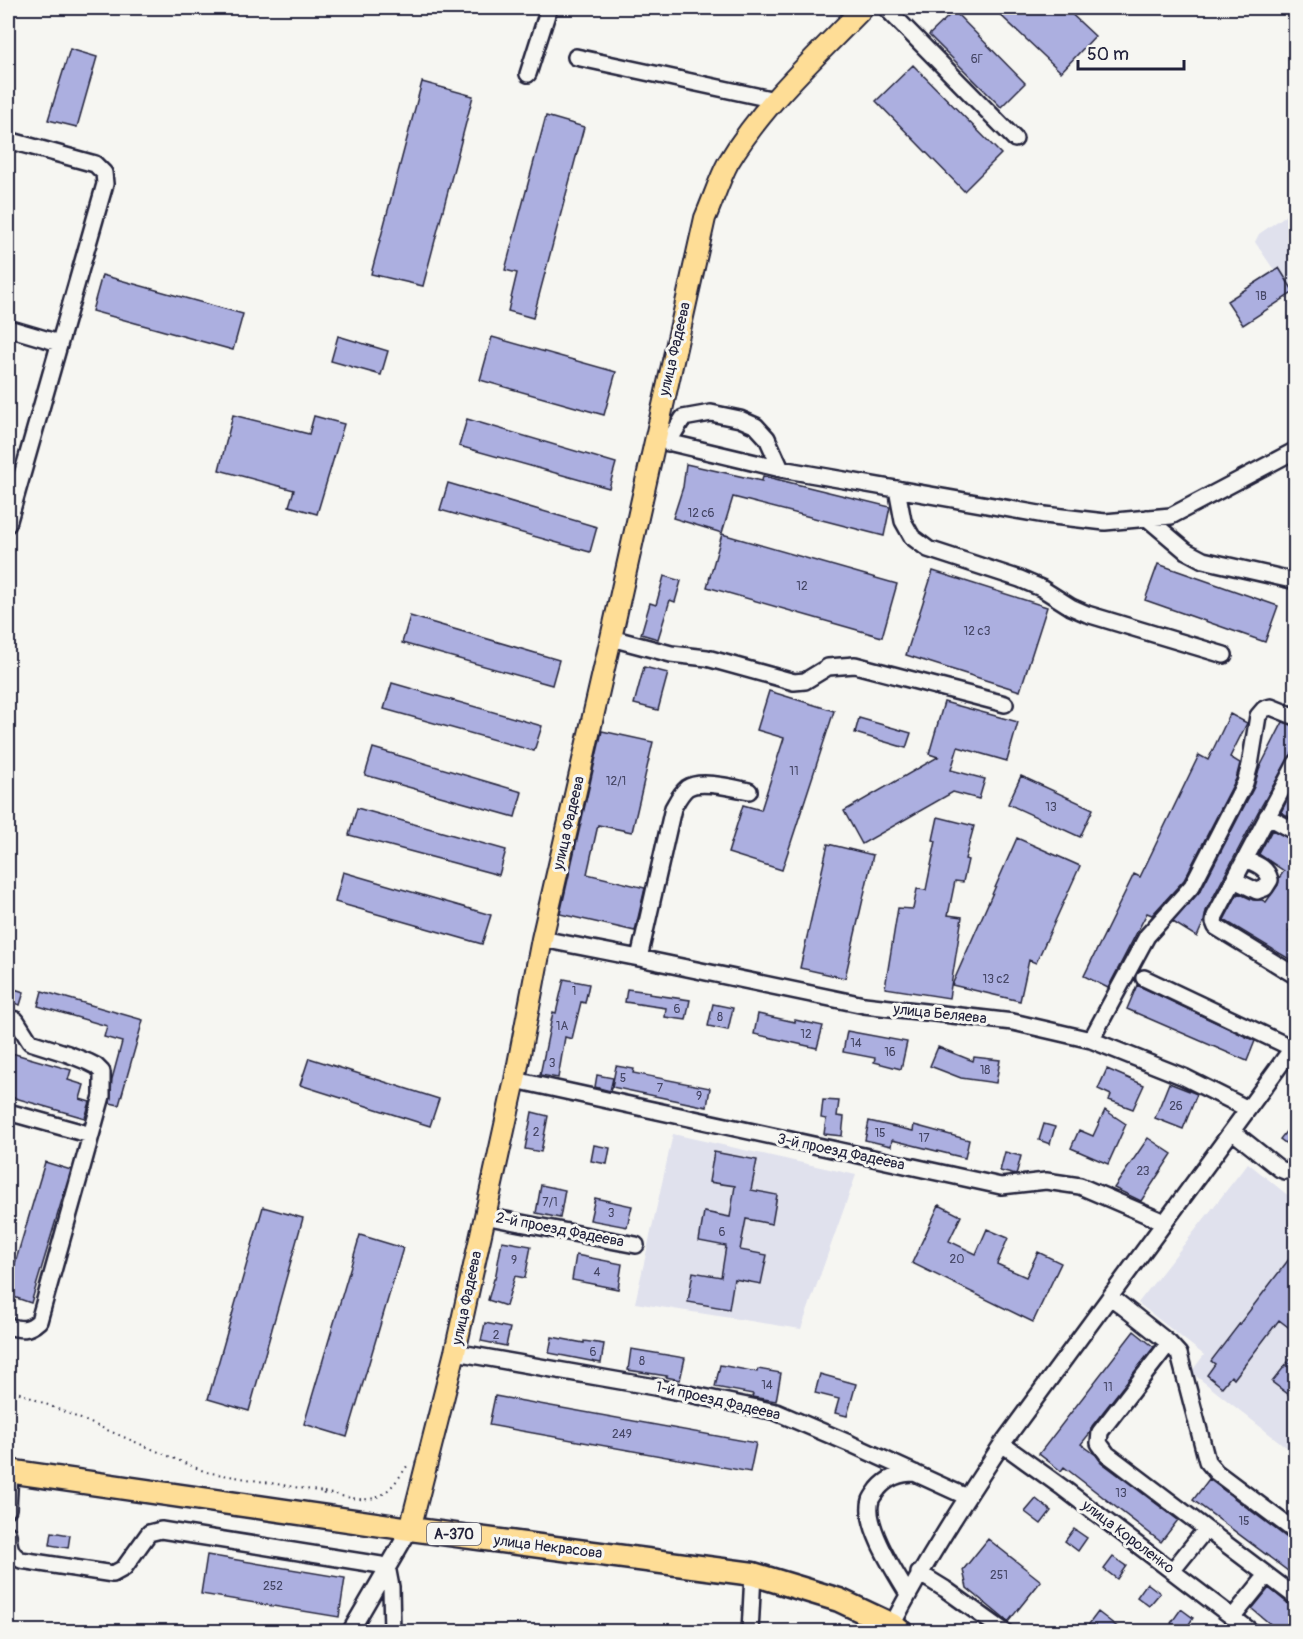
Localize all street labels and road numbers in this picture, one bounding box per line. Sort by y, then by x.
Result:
street label: улица Фадеева [655,300,695,399]
street label: улица Фадеева [549,774,589,873]
street label: улица Беляева [891,1000,988,1028]
street label: 3-й проезд Фадеева [775,1129,907,1175]
street label: 2-й проезд Фадеева [494,1208,626,1252]
street label: улица Фадеева [448,1249,486,1348]
street label: 1-й проезд Фадеева [654,1377,782,1425]
street label: улица Короленко [1077,1495,1178,1578]
road number: А-370 [427,1523,481,1545]
street label: улица Некрасова [492,1531,603,1563]

